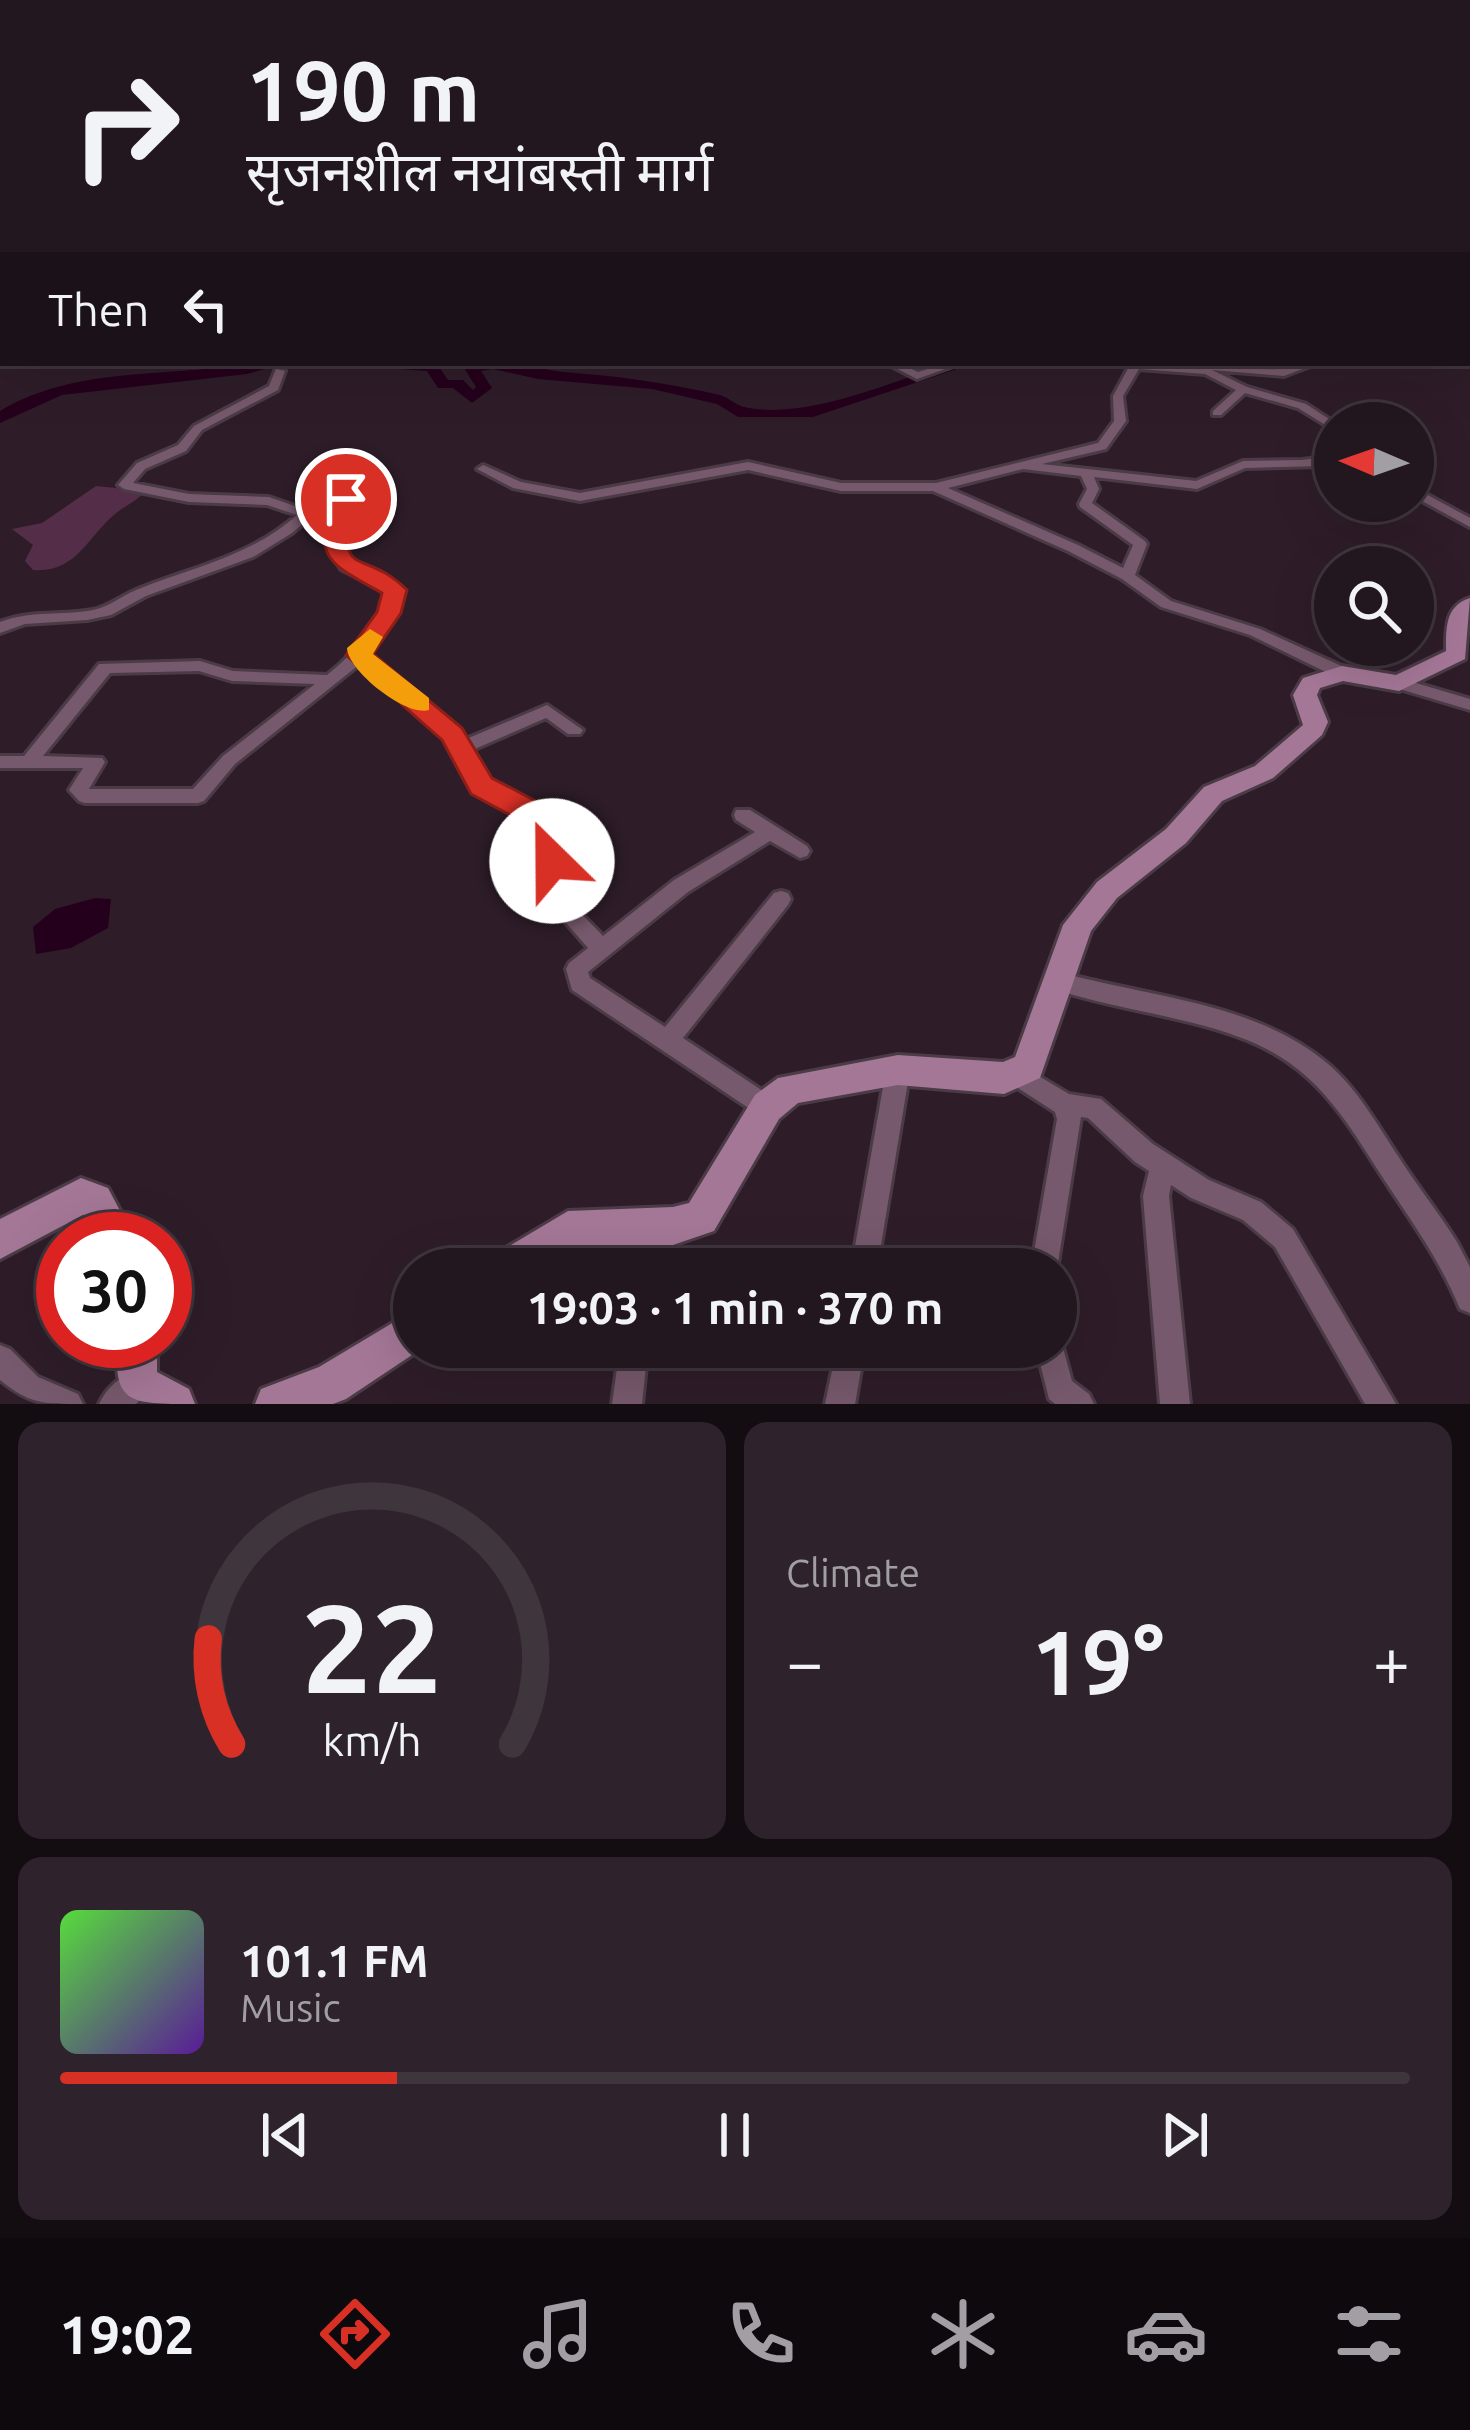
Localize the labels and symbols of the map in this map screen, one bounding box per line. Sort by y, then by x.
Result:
north arrow [1314,402,1434,522]
pin [295,448,397,550]
position arrow [489,798,615,924]
speed limit sign: 30 [36,1212,192,1368]

